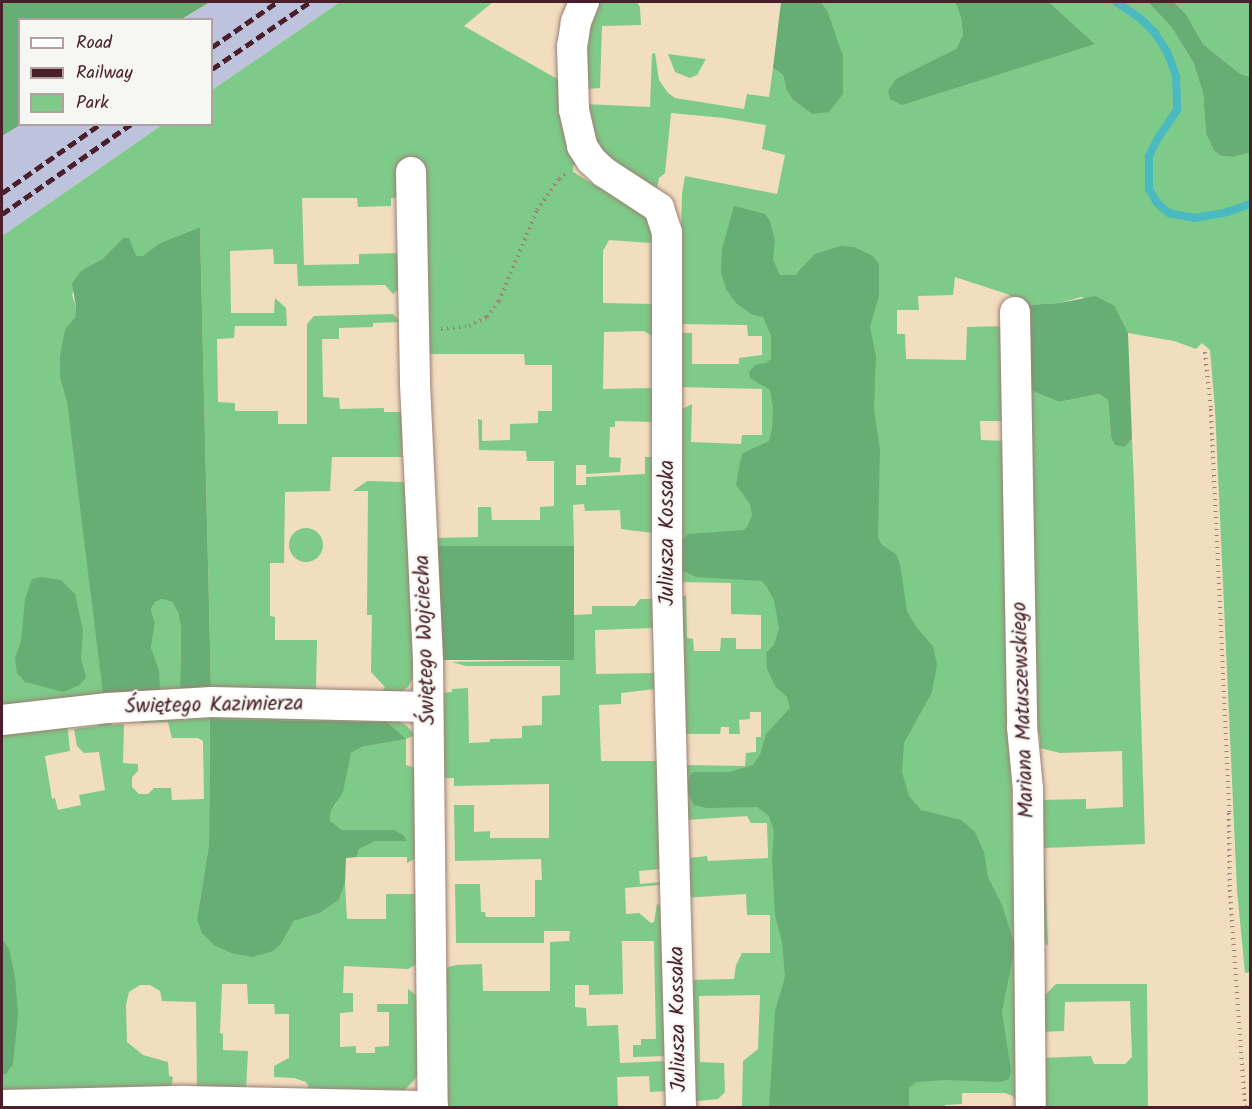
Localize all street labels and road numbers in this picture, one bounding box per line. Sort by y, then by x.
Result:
street label: Juliusza Kossaka [655,460,681,606]
street label: Świętego Wojciecha [410,554,442,726]
street label: Mariana Matuszewskiego [1008,601,1040,819]
street label: Świętego Kazimierza [125,692,303,720]
street label: Juliusza Kossaka [665,946,693,1092]

